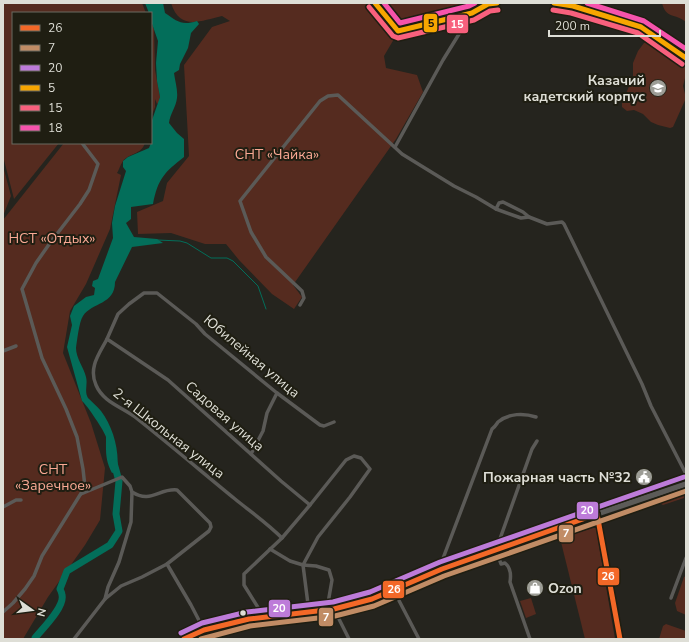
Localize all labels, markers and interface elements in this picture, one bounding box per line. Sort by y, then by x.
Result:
legend [12,12,152,144]
scale bar [549,12,660,38]
line badge: 5 [423,13,438,33]
line badge: 15 [446,14,469,34]
text: 5 [428,16,435,31]
text: 15 [450,17,464,32]
text: 200 m [555,18,590,34]
text: 26 [48,20,62,36]
text: 7 [48,40,55,56]
text: 20 [48,60,62,76]
place label: Казачий кадетский корпус [524,71,645,106]
school or university icon: Казачий кадетский корпус [648,78,668,98]
text: 5 [48,80,55,96]
text: 15 [48,100,62,116]
text: 18 [48,120,62,136]
park label: СНТ «Чайка» [235,145,319,164]
park label: НСТ «Отдых» [8,229,96,248]
street label: Юбилейная улица [200,311,304,402]
street label: Садовая улица [181,377,268,456]
street label: 2-я Школьная улица [109,384,228,483]
park label: СНТ «Заречное» [15,460,91,495]
public building icon: Пожарная часть №32 [634,467,654,487]
place label: Пожарная часть №32 [483,468,631,487]
line badge: 20 [576,501,599,520]
text: 20 [580,503,594,518]
line badge: 7 [558,524,574,543]
text: 7 [563,526,569,541]
line badge: 26 [597,567,620,586]
text: 26 [601,569,615,584]
shop icon: Ozon [525,578,545,598]
place label: Ozon [548,579,582,598]
line badge: 26 [382,580,405,599]
text: 26 [387,582,401,597]
north arrow [12,590,52,630]
line badge: 20 [268,599,291,618]
text: 20 [272,601,286,616]
text: N [33,606,49,618]
line badge: 7 [318,607,334,627]
unlabelled marker [238,608,248,618]
text: 7 [323,610,329,625]

